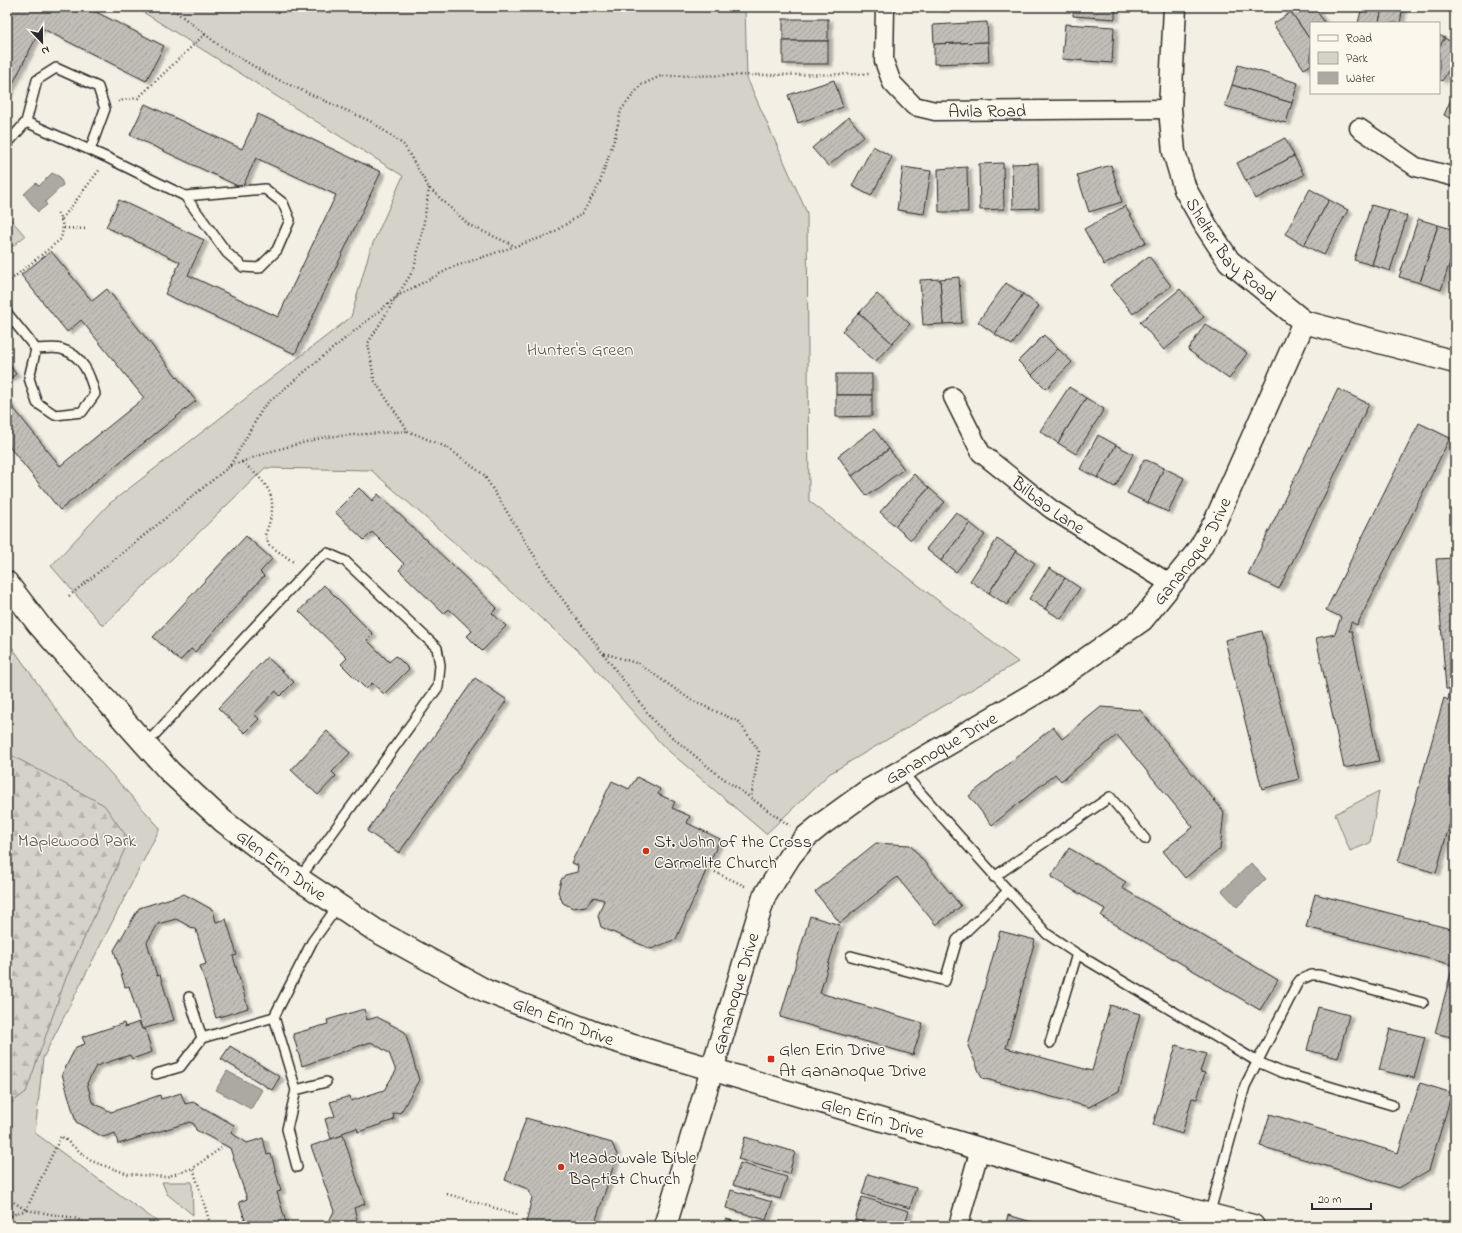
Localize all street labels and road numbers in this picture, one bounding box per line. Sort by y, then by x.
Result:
street label: Avila Road [948,99,1026,126]
street label: Shelter Bay Road [1178,194,1281,309]
street label: Bilbao Lane [1004,471,1090,543]
street label: Gananoque Drive [1148,493,1240,612]
street label: Gananoque Drive [881,706,1004,793]
street label: Glen Erin Drive [230,824,331,909]
street label: Gananoque Drive [706,929,768,1058]
street label: Glen Erin Drive [509,992,618,1055]
street label: Glen Erin Drive [818,1092,928,1147]

